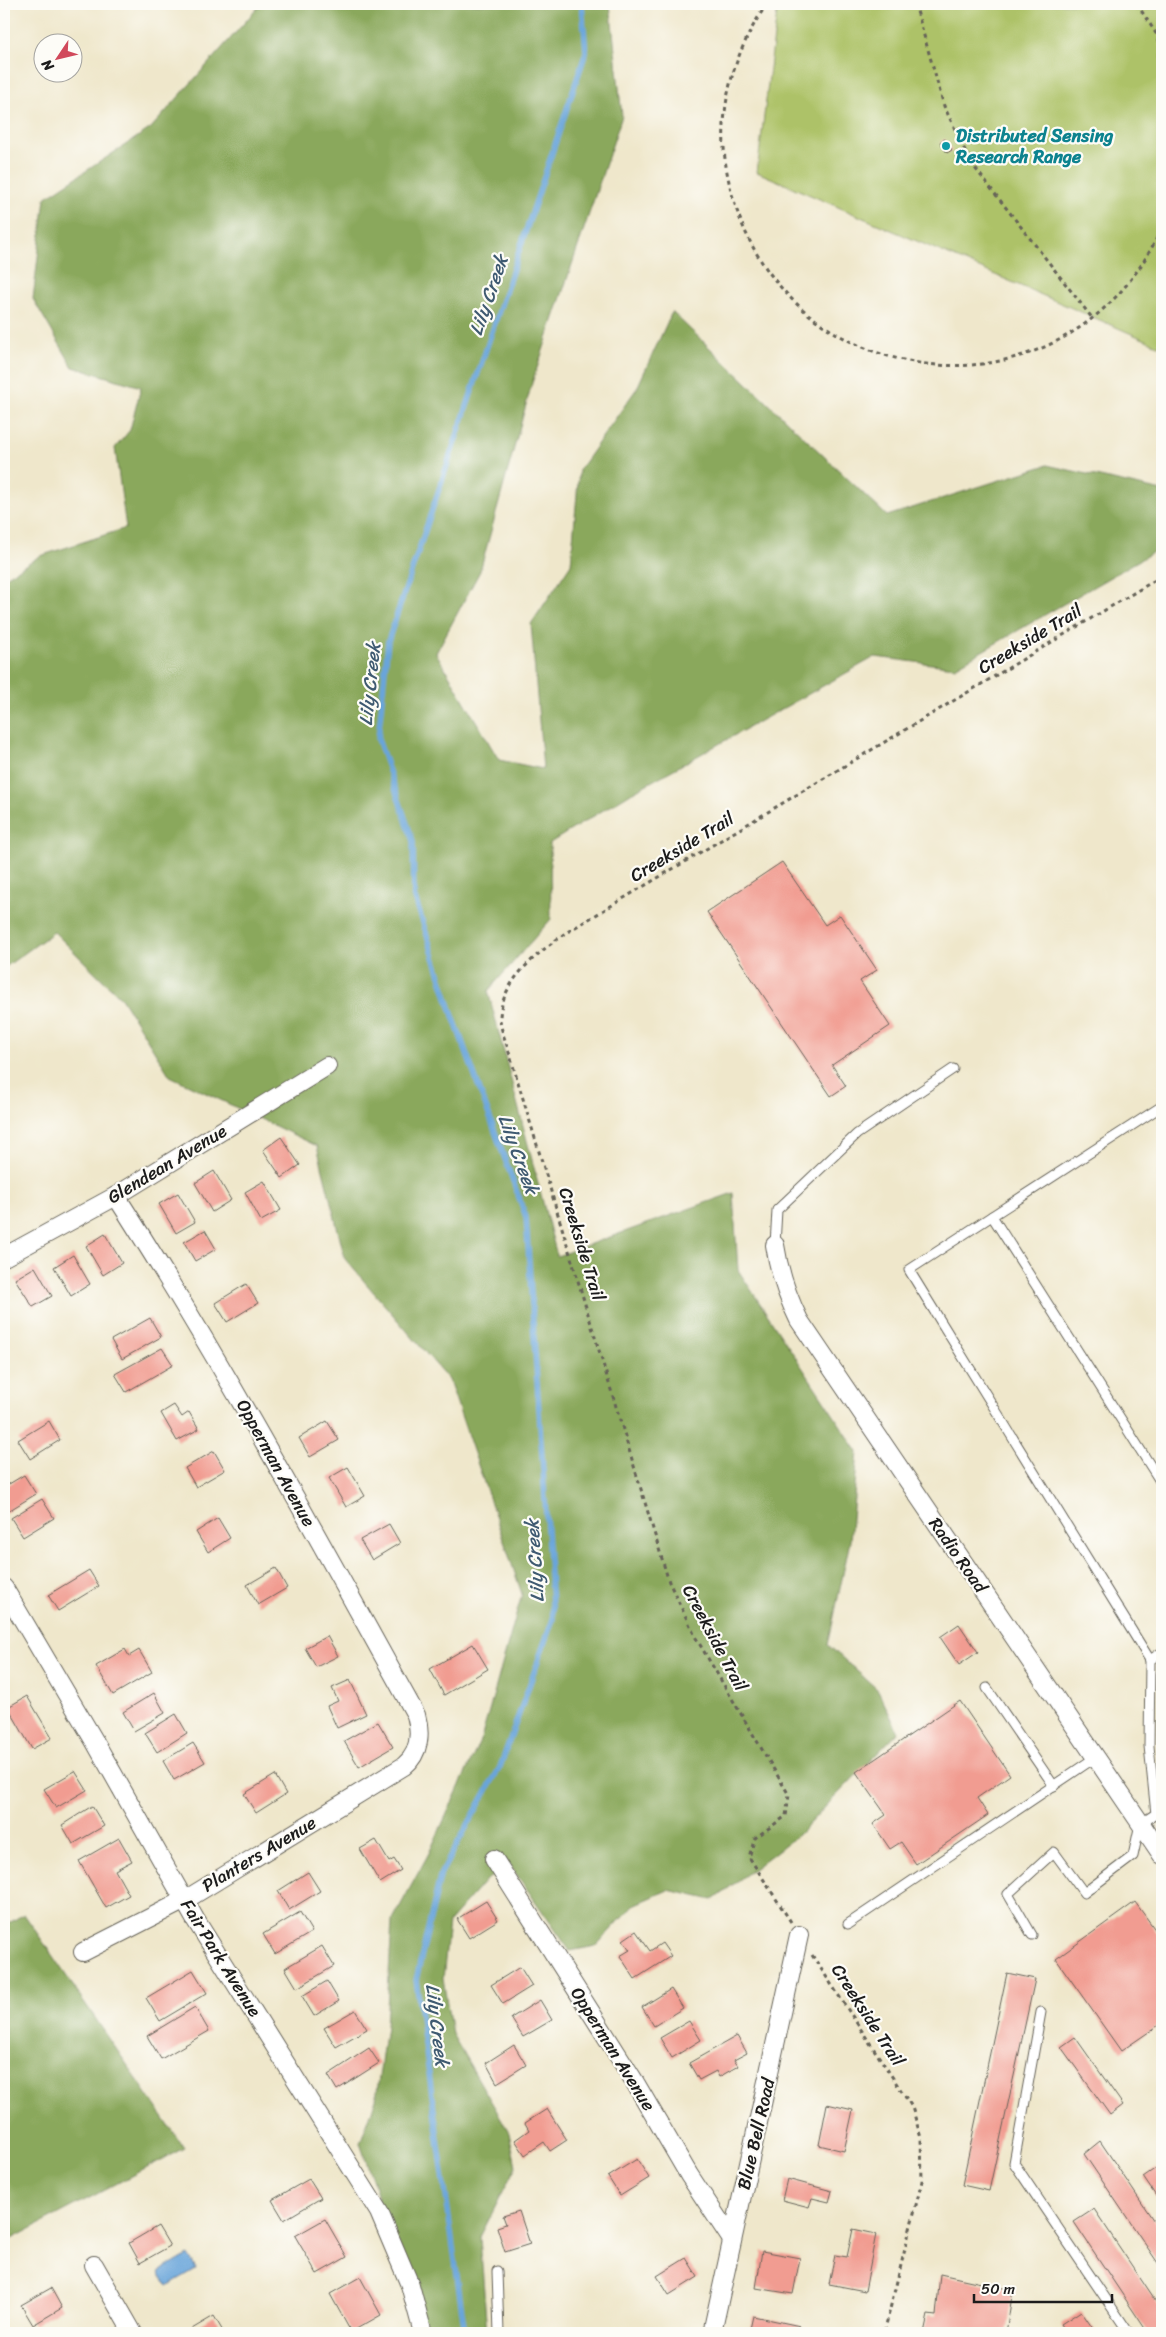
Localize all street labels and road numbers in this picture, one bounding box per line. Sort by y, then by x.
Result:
street label: Creekside Trail [971,595,1089,683]
street label: Creekside Trail [623,803,741,891]
street label: Glendean Avenue [101,1115,233,1212]
street label: Creekside Trail [550,1183,615,1306]
street label: Opperman Avenue [228,1393,324,1533]
street label: Radio Road [920,1510,997,1601]
street label: Creekside Trail [673,1579,757,1698]
street label: Planters Avenue [195,1807,323,1901]
street label: Fair Park Avenue [172,1892,270,2024]
street label: Creekside Trail [823,1957,914,2074]
street label: Opperman Avenue [562,1980,664,2118]
street label: Blue Bell Road [728,2074,785,2193]

